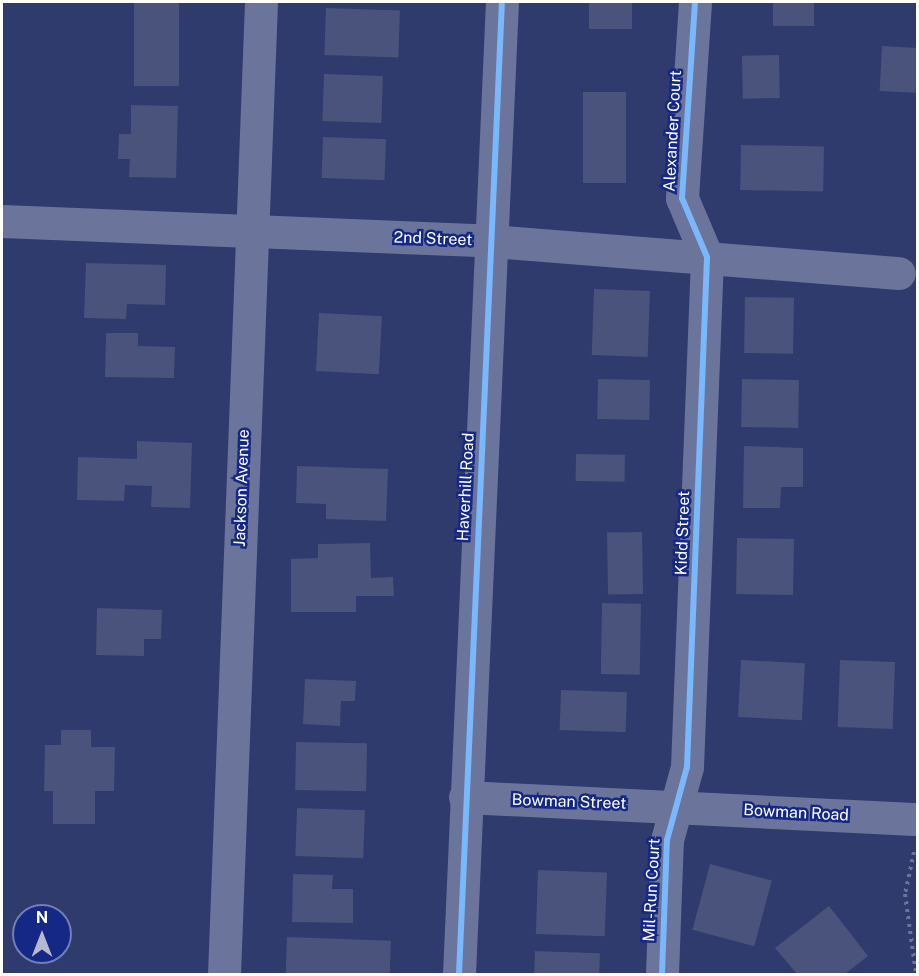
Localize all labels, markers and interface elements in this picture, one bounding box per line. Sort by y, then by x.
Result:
street label: Alexander Court [660,70,686,192]
street label: 2nd Street [393,228,473,250]
street label: Jackson Avenue [230,429,254,547]
street label: Haverhill Road [454,432,478,542]
street label: Kidd Street [672,490,694,576]
street label: Bowman Street [511,790,627,814]
street label: Bowman Road [743,801,849,825]
street label: Mil-Run Court [640,838,664,942]
north arrow [12,904,72,964]
text: N [36,908,48,927]

